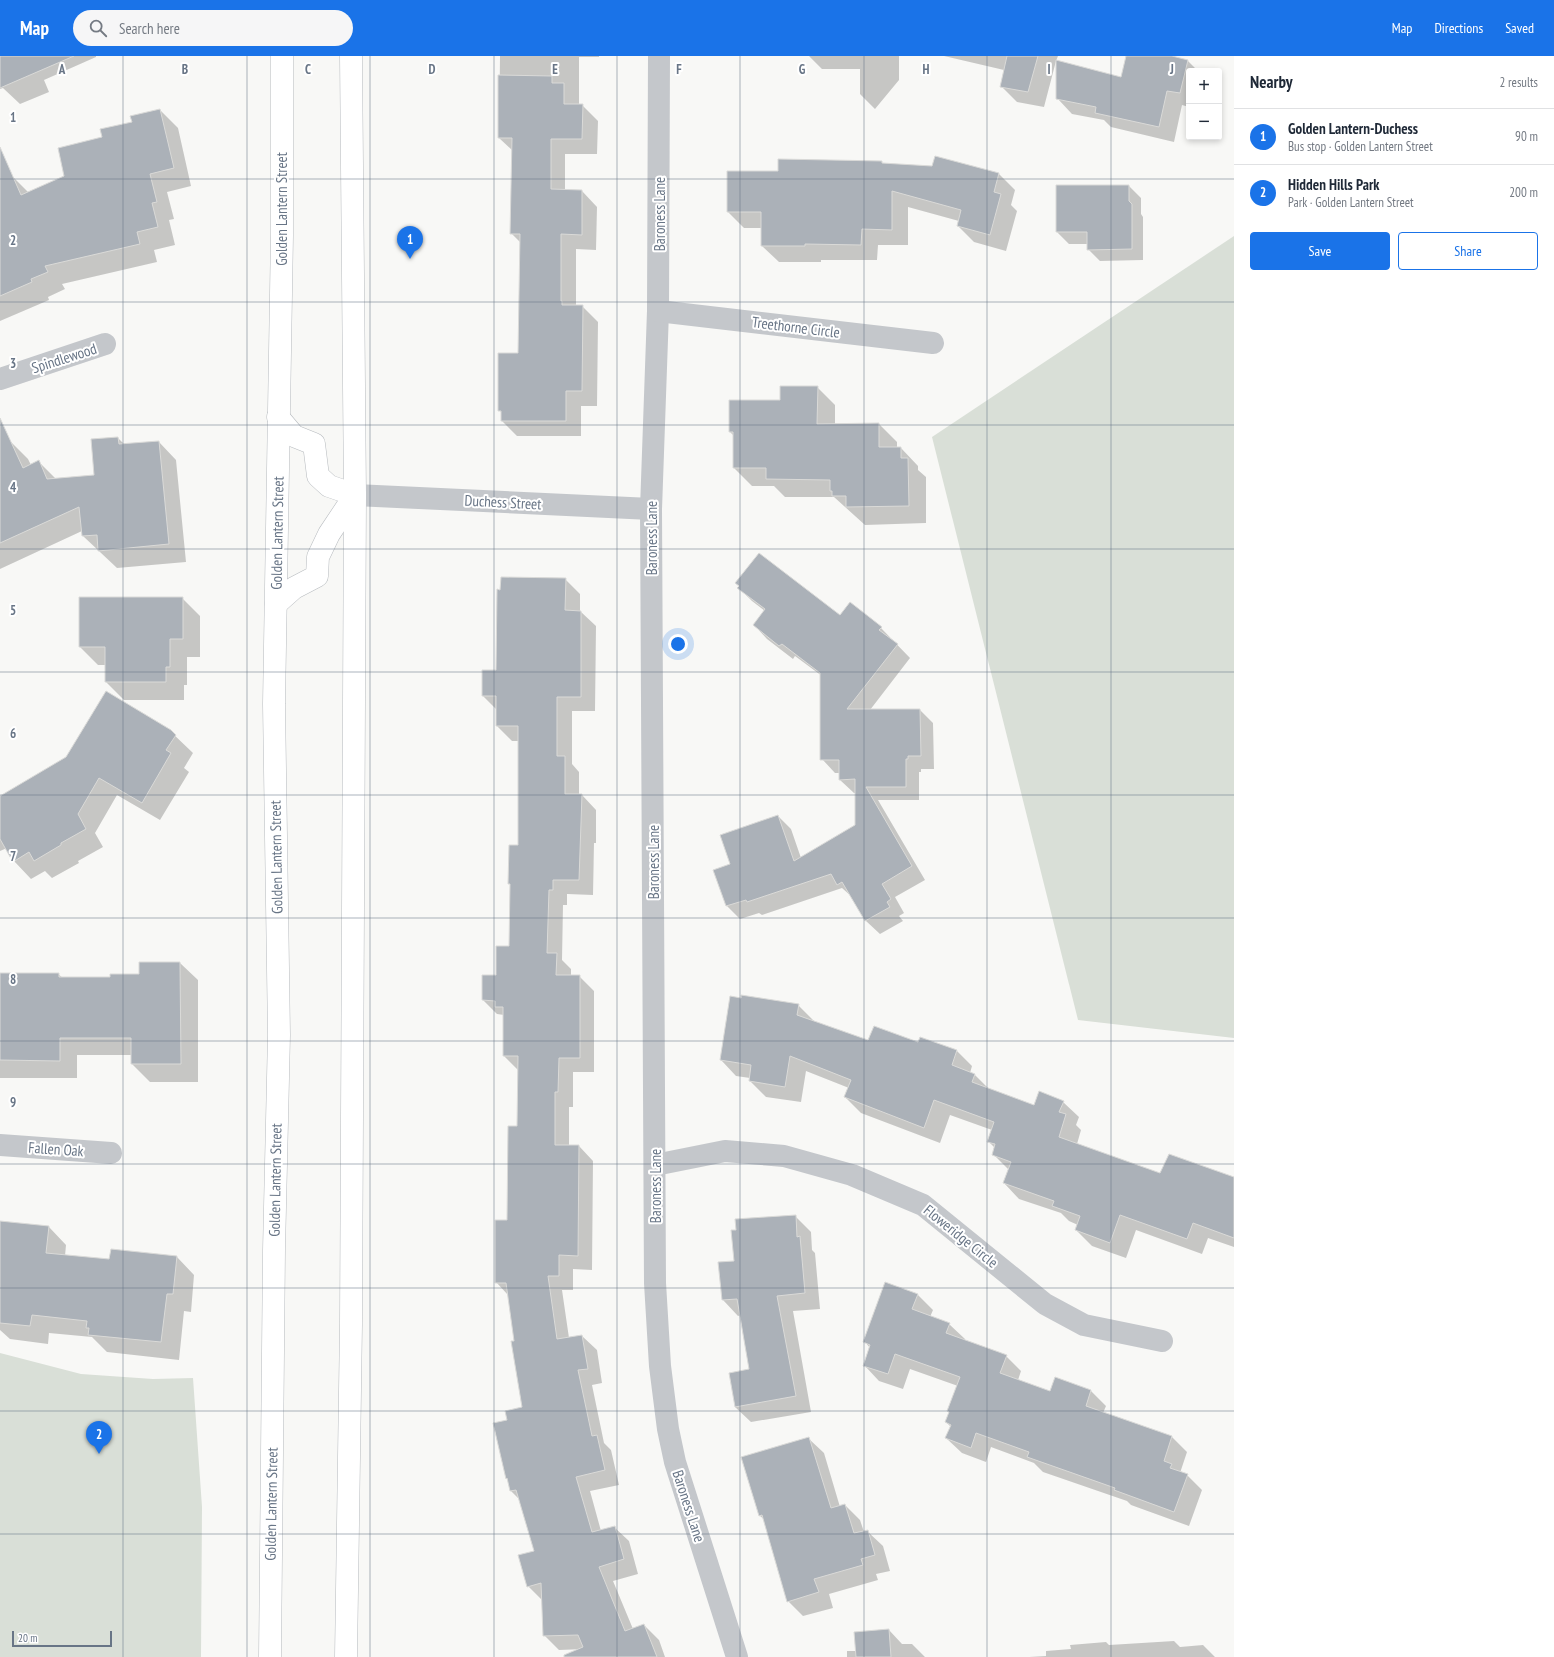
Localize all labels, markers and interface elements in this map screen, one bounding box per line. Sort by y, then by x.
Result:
search box [73,10,353,46]
text: Map [20,16,49,40]
icon: search [87,17,109,39]
text: Search here [119,19,180,38]
text: Map [1392,19,1412,37]
text: Directions [1434,19,1483,37]
text: Saved [1505,19,1534,37]
text: A [58,61,66,78]
text: B [182,61,188,78]
text: C [305,61,311,78]
text: D [429,61,436,78]
text: E [552,61,558,78]
text: F [676,61,682,78]
text: G [799,61,806,78]
text: H [923,61,930,78]
text: I [1047,61,1051,78]
text: J [1169,61,1174,78]
map controls [1186,68,1222,140]
button: + [1186,68,1222,104]
text: Nearby [1250,71,1293,93]
text: 2 results [1499,74,1538,91]
button: − [1186,104,1222,140]
text: 1 [10,109,16,126]
text: Golden Lantern-Duchess [1288,119,1418,138]
text: 1 [1260,128,1266,145]
text: 90 m [1515,128,1538,145]
text: Bus stop · Golden Lantern Street [1288,138,1433,155]
street label: Golden Lantern Street [272,152,291,266]
text: Hidden Hills Park [1288,175,1380,194]
street label: Baroness Lane [650,177,669,251]
text: 2 [1260,184,1266,201]
text: 200 m [1509,184,1538,201]
text: Park · Golden Lantern Street [1288,194,1414,211]
pin: 1 [397,226,423,259]
text: 2 [10,232,16,249]
button: Save [1250,232,1390,270]
button: Share [1398,232,1538,270]
street label: Treethorne Circle [751,312,841,342]
street label: Spindlewood [29,339,99,377]
text: 3 [10,355,16,372]
street label: Golden Lantern Street [267,476,287,590]
text: 4 [10,479,17,496]
street label: Duchess Street [464,491,542,513]
street label: Baroness Lane [642,501,661,575]
text: 5 [10,602,16,619]
your location [668,634,688,654]
text: 6 [10,725,16,742]
street label: Golden Lantern Street [266,800,286,914]
street label: Baroness Lane [644,825,663,899]
text: 7 [10,848,16,865]
text: 8 [10,971,16,988]
text: 9 [10,1094,16,1111]
street label: Golden Lantern Street [265,1123,285,1237]
street label: Fallen Oak [28,1138,84,1160]
street label: Baroness Lane [646,1149,665,1223]
street label: Floweridge Circle [920,1200,1002,1272]
pin: 2 [86,1421,112,1454]
street label: Golden Lantern Street [261,1447,281,1561]
street label: Baroness Lane [668,1468,710,1544]
scale bar [12,1629,112,1648]
text: 20 m [18,1631,37,1645]

